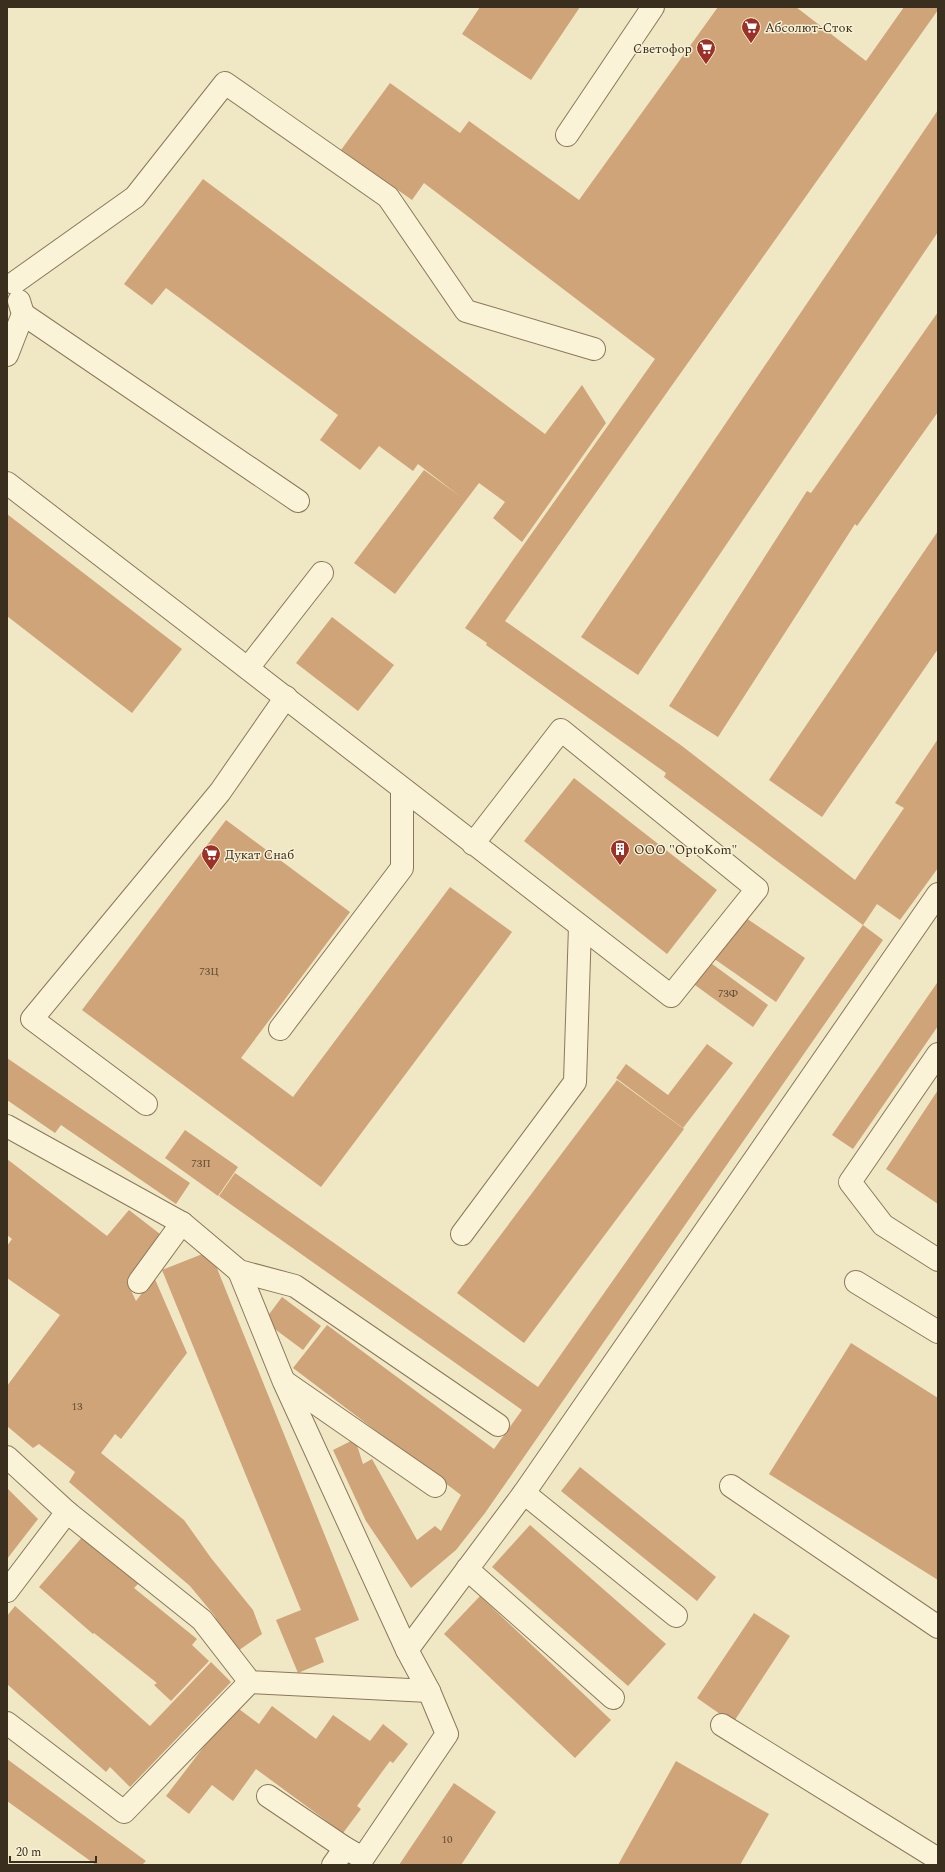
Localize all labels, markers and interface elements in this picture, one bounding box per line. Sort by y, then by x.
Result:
supermarket icon: Абсолют-Сток [740,16,762,44]
place label: Абсолют-Сток [765,18,853,38]
supermarket icon: Светофор [695,37,717,65]
place label: Светофор [633,39,692,59]
building icon: OOO "OptoKom" [609,838,631,866]
place label: OOO "OptoKom" [634,840,737,860]
supermarket icon: Дукат Снаб [200,843,222,871]
place label: Дукат Снаб [225,845,294,865]
house number: 73Ц [199,963,219,980]
house number: 73Ф [718,985,738,1002]
house number: 73П [191,1155,211,1172]
house number: 13 [72,1398,83,1415]
house number: 10 [442,1831,453,1848]
scale bar [10,1838,96,1864]
text: 20 m [16,1843,41,1862]

